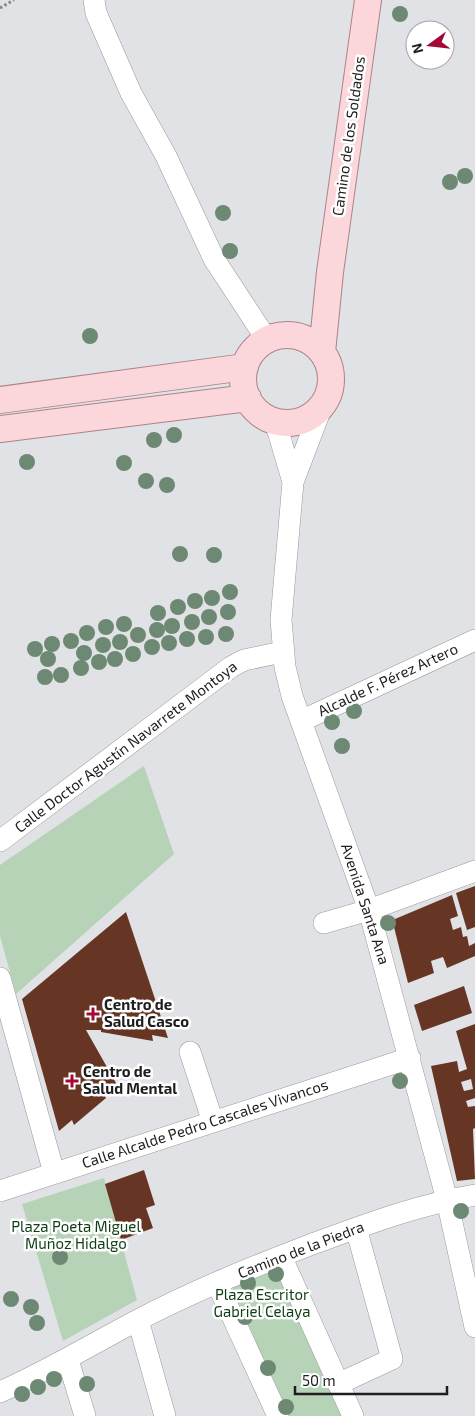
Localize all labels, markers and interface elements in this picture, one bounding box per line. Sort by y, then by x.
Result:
north arrow [405,20,455,70]
text: N [407,41,426,56]
street label: Camino de los Soldados [328,55,368,217]
street label: Alcalde F. Pérez Artero [315,639,460,719]
street label: Calle Doctor Agustín Navarrete Montoya [11,657,240,836]
street label: Avenida Santa Ana [338,841,394,966]
place label: Centro de Salud Casco [104,995,189,1030]
marker: Centro de Salud Casco [86,1007,100,1021]
place label: Centro de Salud Mental [83,1062,177,1097]
marker: Centro de Salud Mental [65,1074,79,1088]
street label: Calle Alcalde Pedro Cascales Vivancos [79,1075,330,1171]
park label: Plaza Poeta Miguel Muñoz Hidalgo [11,1217,141,1252]
street label: Camino de la Piedra [235,1217,366,1281]
park label: Plaza Escritor Gabriel Celaya [214,1285,310,1320]
scale bar [295,1364,448,1396]
text: 50 m [302,1371,336,1389]

